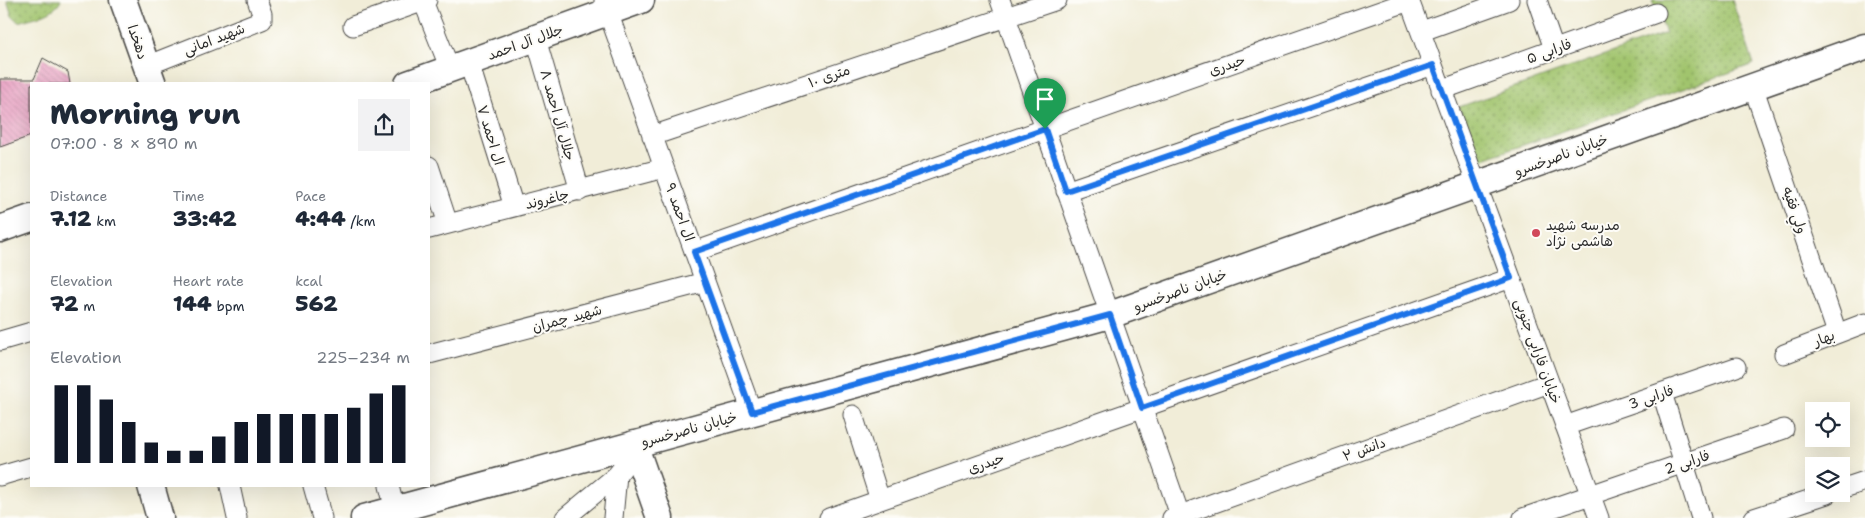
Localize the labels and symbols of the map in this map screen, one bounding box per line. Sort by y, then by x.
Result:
street label: شهید امانی [181,19,247,59]
street label: جلال آل احمد [485,20,565,64]
street label: دهخدا [124,22,152,62]
street label: فارابی ۵ [1524,35,1574,67]
street label: حیدری [1206,50,1248,80]
street label: ۱۰ متری [806,60,852,92]
street label: جلال آل احمد ۸ [536,67,580,163]
pin [1024,78,1066,129]
street label: ال احمد ۷ [473,103,509,167]
street label: خیابان ناصرخسرو [1511,130,1611,182]
street label: ال احمد ۹ [661,180,699,244]
street label: ولي فقيه [1775,184,1811,237]
street label: چاغروند [523,185,571,214]
place label: مدرسه شهید ه‍اشمی نژاد [1546,216,1620,250]
marker: مدرسه شهید ه‍اشمی نژاد [1530,227,1542,239]
street label: خیابان ناصرخسرو [1130,265,1230,317]
street label: خیابان فارابی جنوبی [1510,296,1565,406]
street label: شهید چمران [530,300,604,337]
street label: بهار [1810,326,1837,351]
street label: فارابی 3 [1626,381,1676,413]
street label: خیابان ناصرخسرو [638,408,739,452]
street label: دانش ۲ [1340,433,1388,465]
street label: فارابی 2 [1662,446,1712,478]
street label: حیدری [965,448,1007,478]

